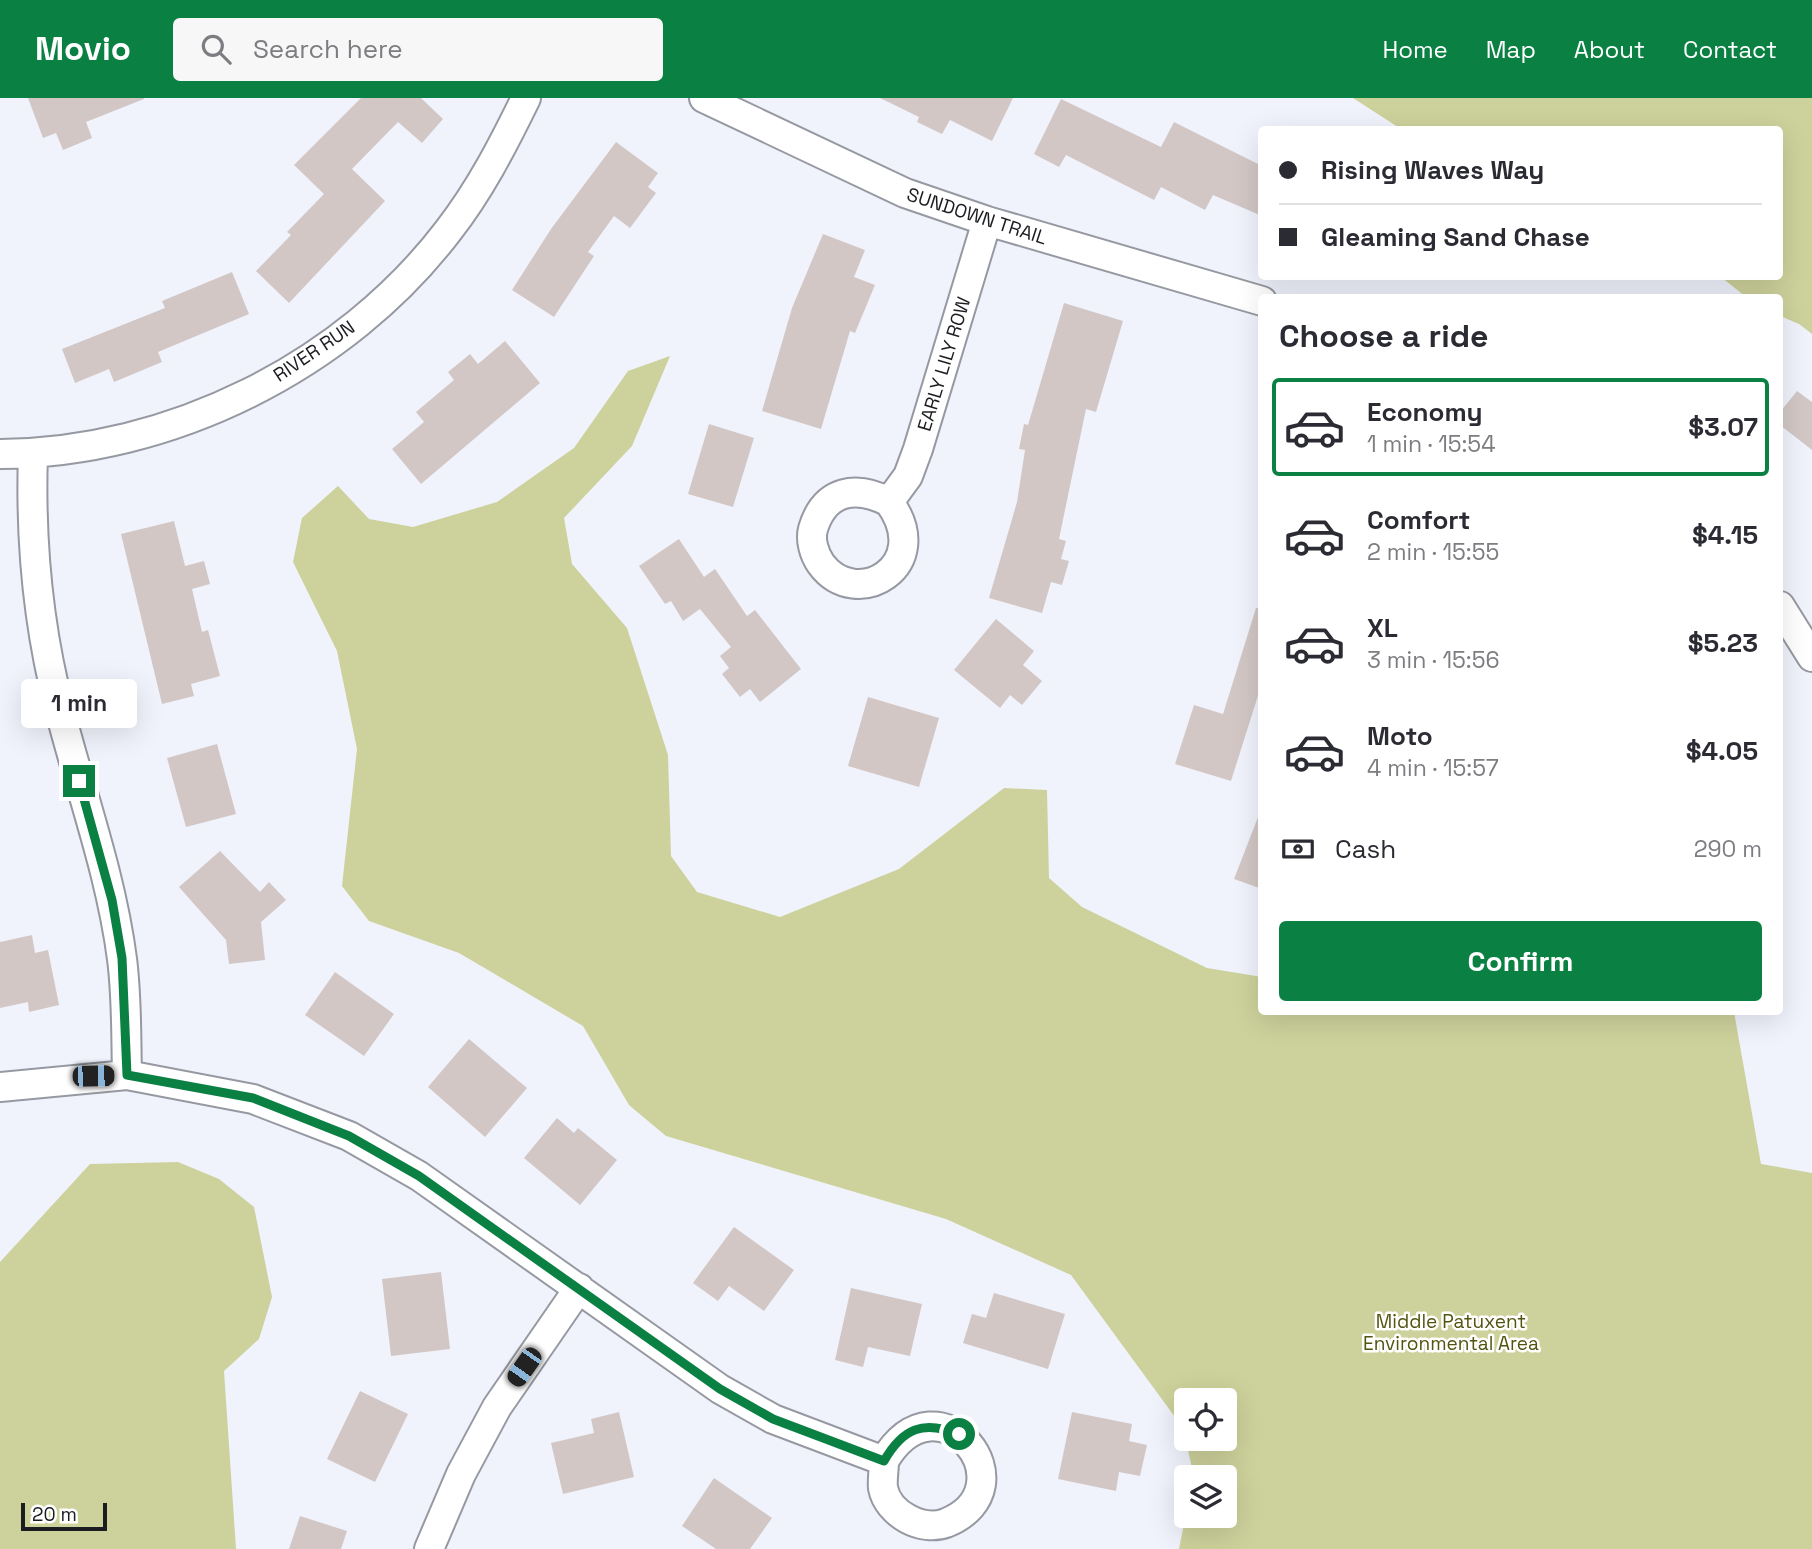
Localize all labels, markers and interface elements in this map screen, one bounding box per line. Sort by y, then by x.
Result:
search box [173,18,663,81]
text: Movio [35,28,131,70]
icon: search [197,30,235,68]
text: Search here [253,32,403,66]
text: Home [1382,34,1448,65]
text: Map [1486,34,1536,65]
text: About [1574,34,1645,65]
text: Contact [1683,34,1777,65]
text: Rising Waves Way [1321,153,1544,187]
street label: SUNDOWN TRAIL [904,182,1050,250]
text: Gleaming Sand Chase [1321,220,1590,254]
street label: EARLY LILY ROW [912,294,976,434]
street label: RIVER RUN [268,315,360,387]
text: Choose a ride [1279,316,1489,356]
text: Economy [1367,395,1483,429]
icon: car [1283,396,1346,459]
text: $3.07 [1688,410,1758,444]
text: 1 min · 15:54 [1367,429,1496,459]
text: Comfort [1367,503,1470,537]
icon: car [1283,504,1346,567]
text: $4.15 [1692,518,1758,552]
text: 2 min · 15:55 [1367,537,1499,567]
text: XL [1367,611,1398,645]
icon: car [1283,612,1346,675]
text: $5.23 [1688,626,1758,660]
text: 3 min · 15:56 [1367,645,1500,675]
callout: 1 min [21,680,137,728]
text: 1 min [51,688,107,718]
text: Moto [1367,719,1433,753]
icon: car [1283,720,1346,783]
text: $4.05 [1686,734,1758,768]
text: 4 min · 15:57 [1367,753,1499,783]
route end [63,765,95,797]
icon: cash [1279,830,1317,868]
text: Cash [1335,832,1396,866]
text: 290 m [1694,834,1762,864]
button: Confirm [1279,921,1762,1001]
car [72,1065,115,1087]
park label: Middle Patuxent Environmental Area [1363,1309,1539,1356]
car [504,1344,545,1390]
map controls [1174,1388,1237,1528]
button: locate [1174,1388,1237,1451]
route start [943,1418,975,1450]
button: layers [1174,1465,1237,1528]
scale bar [21,1500,107,1532]
text: 20 m [32,1502,77,1527]

